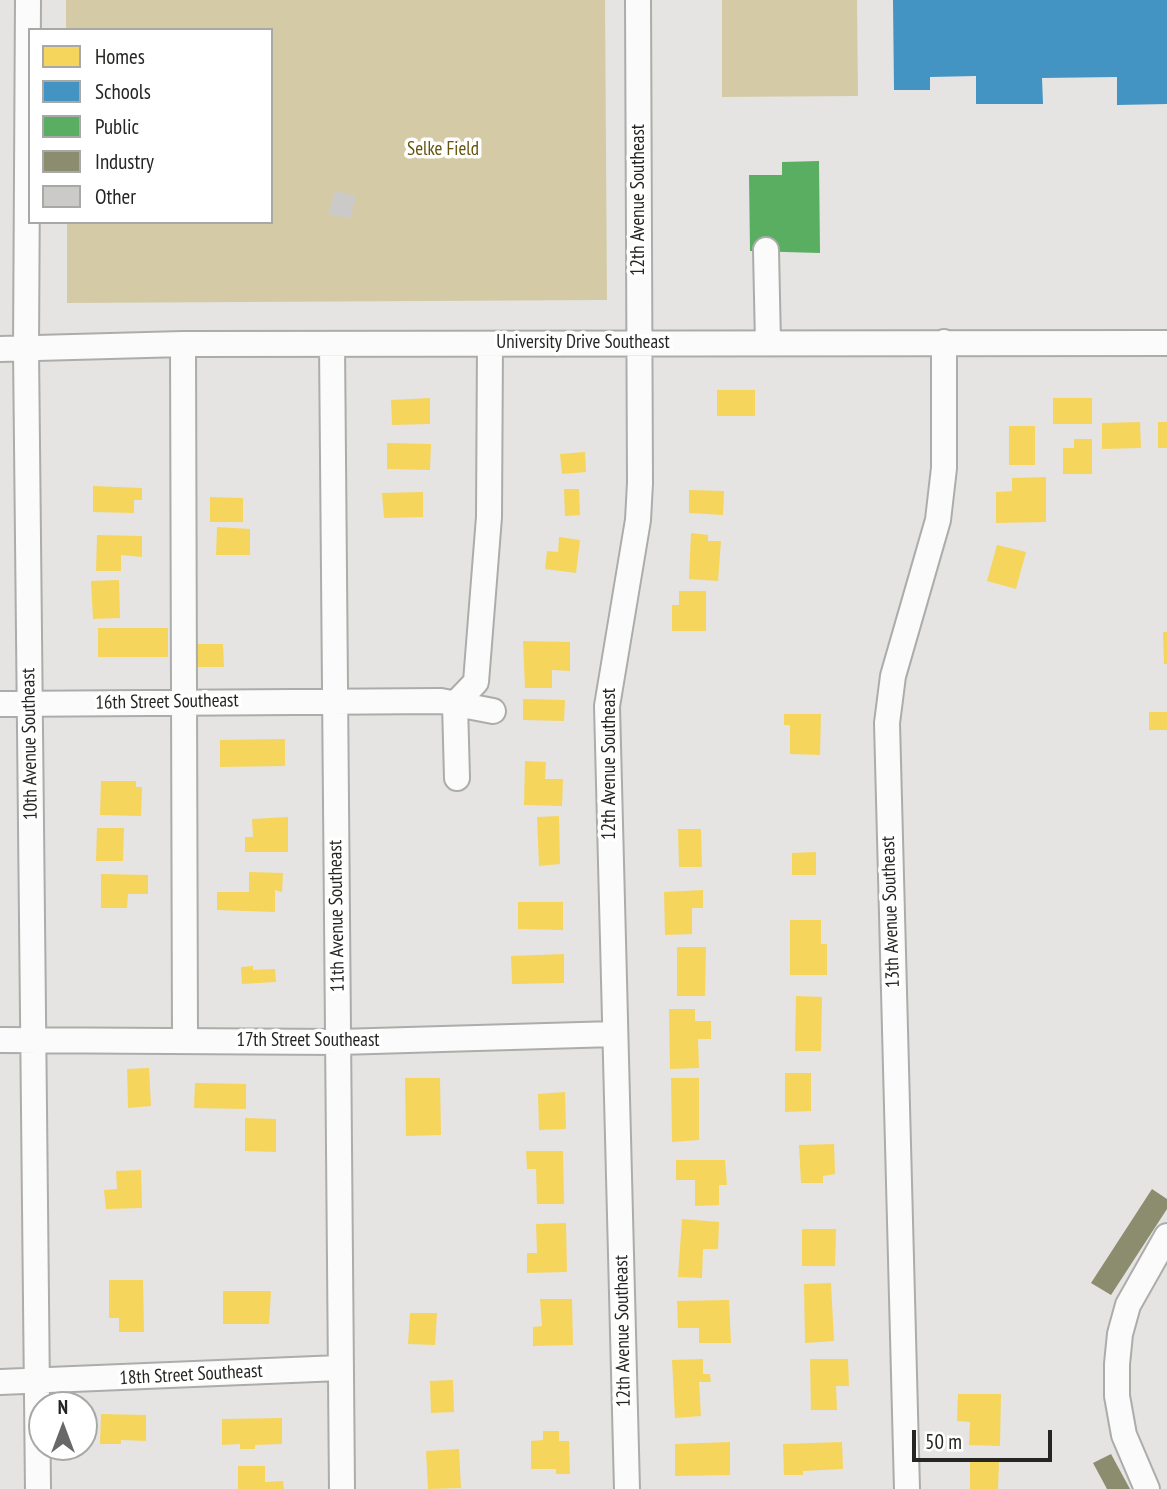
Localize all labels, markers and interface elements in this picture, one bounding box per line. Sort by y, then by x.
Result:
legend [28,28,273,224]
text: Homes [95,43,145,70]
text: Schools [95,78,151,105]
text: Public [95,113,139,140]
street label: 12th Avenue Southeast [628,124,650,276]
park label: Selke Field [407,139,479,161]
text: Industry [95,148,154,175]
text: Other [95,183,136,210]
street label: University Drive Southeast [496,332,670,354]
street label: 10th Avenue Southeast [17,668,43,820]
street label: 12th Avenue Southeast [599,688,621,840]
street label: 16th Street Southeast [95,689,239,715]
street label: 13th Avenue Southeast [877,836,905,988]
street label: 11th Avenue Southeast [324,840,350,992]
street label: 17th Street Southeast [236,1030,380,1052]
street label: 12th Avenue Southeast [610,1255,636,1407]
street label: 18th Street Southeast [119,1360,263,1390]
north arrow [28,1391,98,1461]
text: N [58,1395,68,1419]
scale bar [915,1416,1055,1460]
text: 50 m [925,1428,962,1455]

